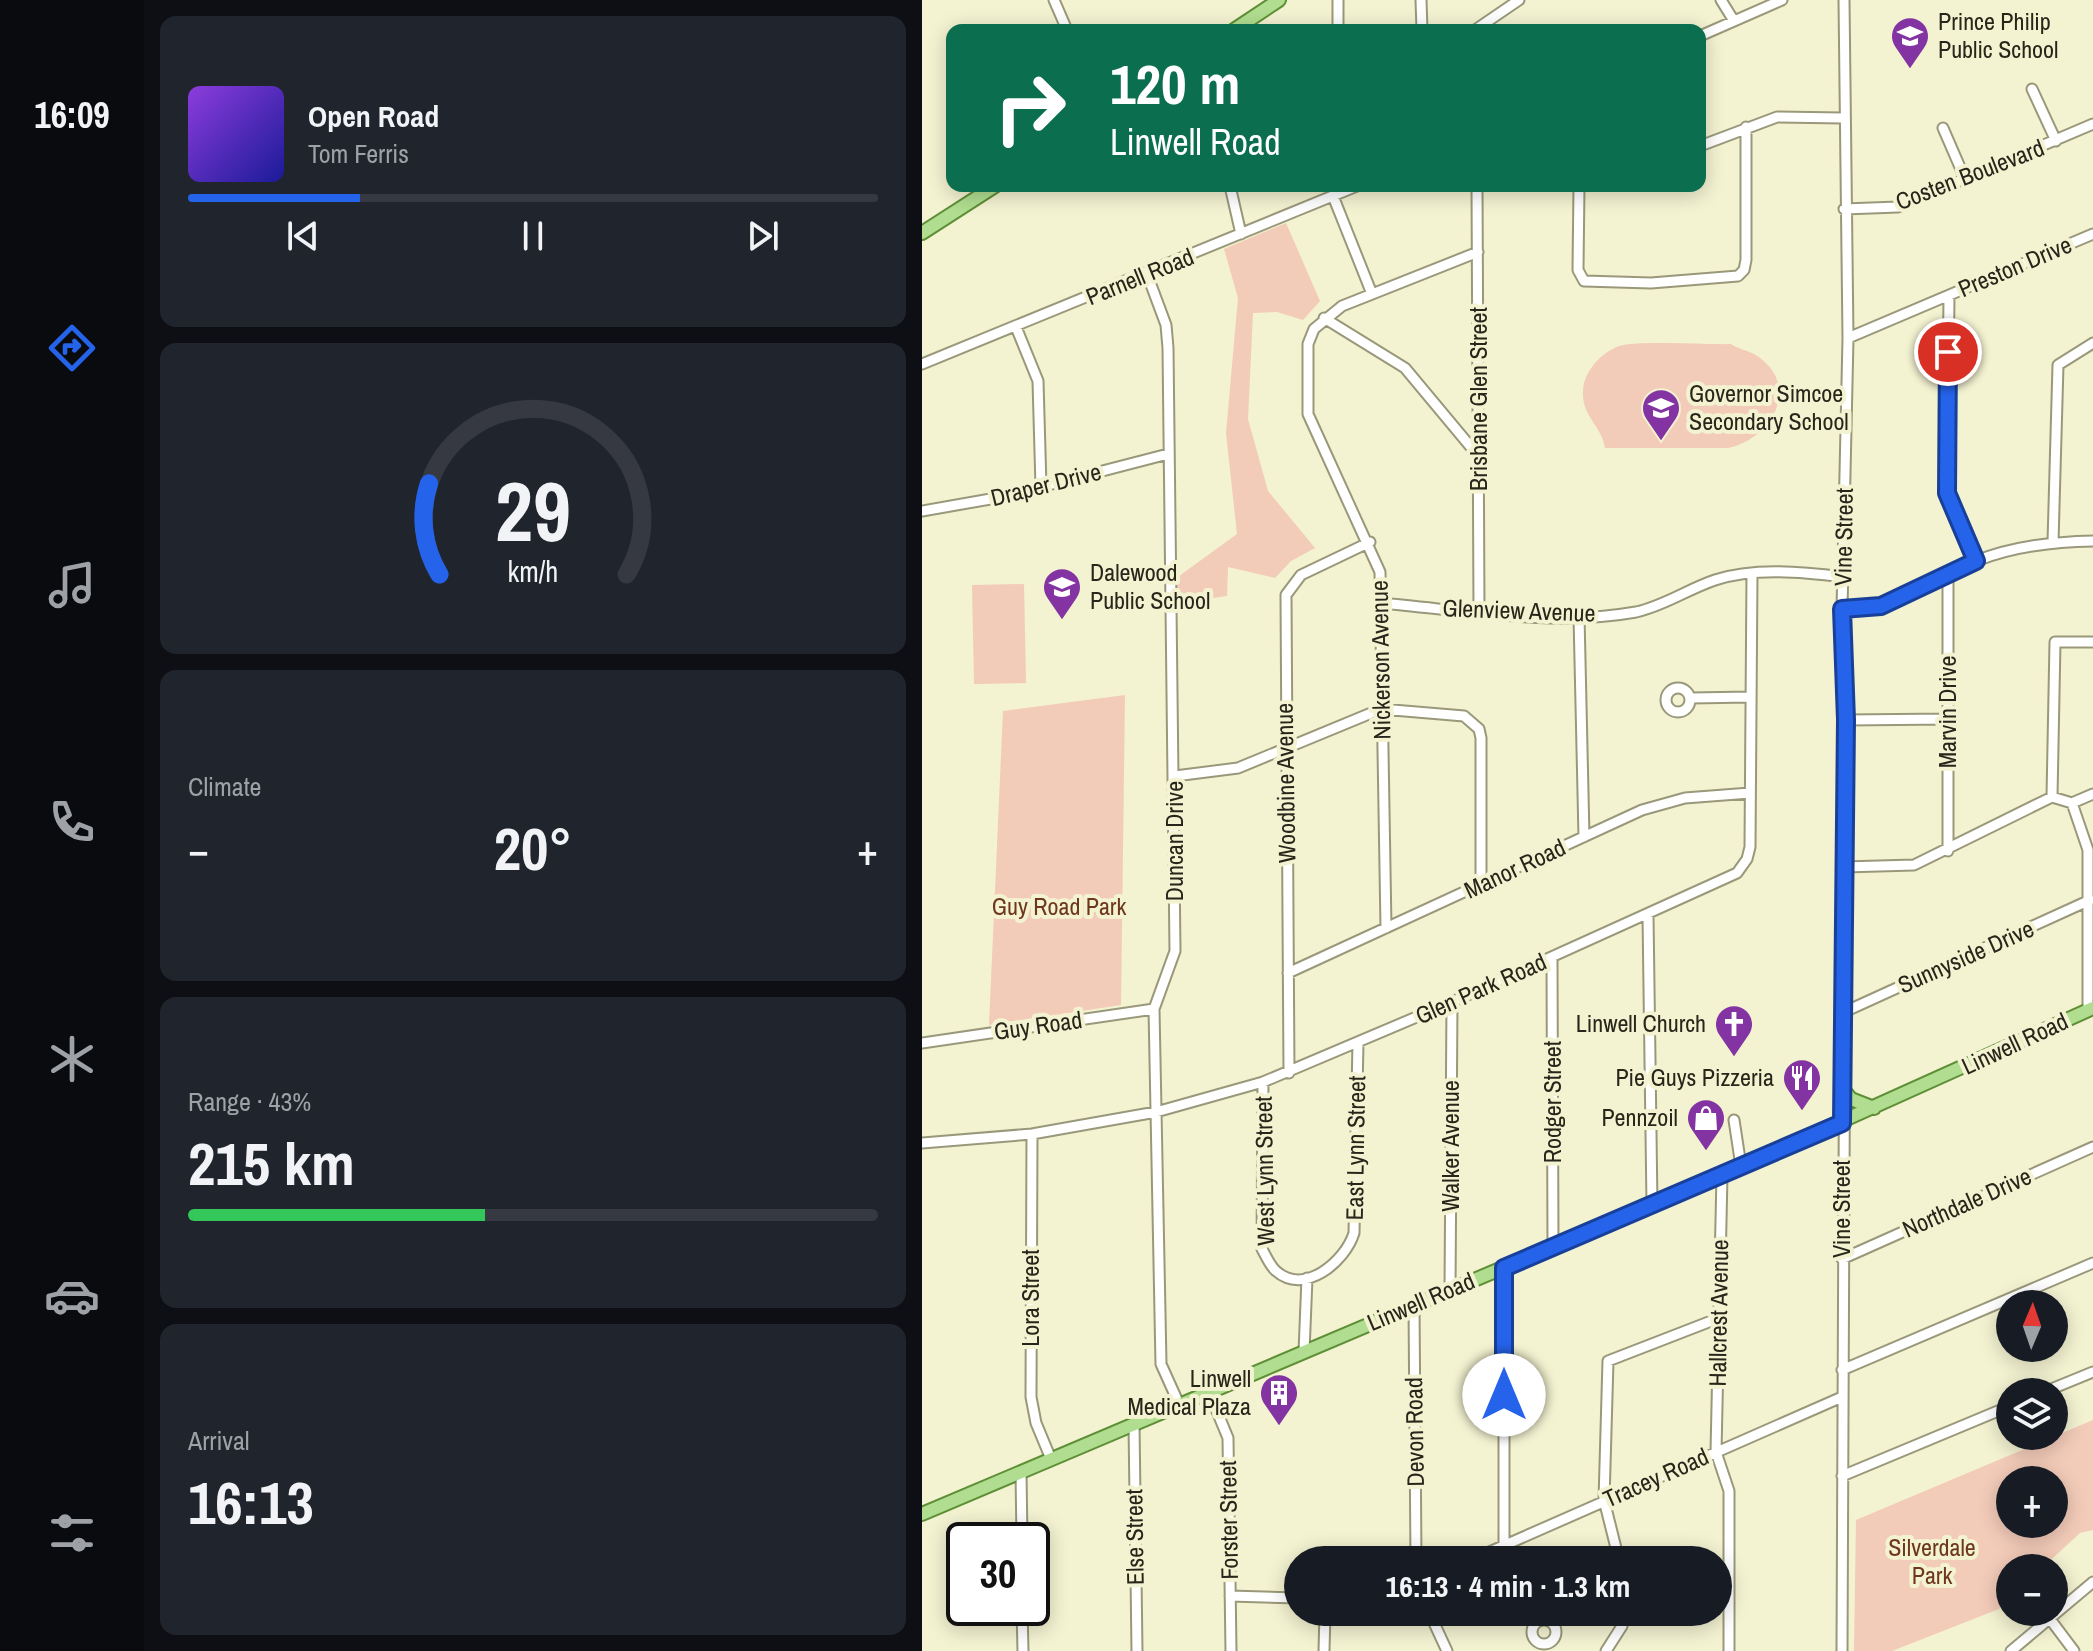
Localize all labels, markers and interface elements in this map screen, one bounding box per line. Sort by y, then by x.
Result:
place label: Prince Philip Public School [1938,5,2058,65]
school or university icon: Prince Philip Public School [1889,15,1931,70]
text: 120 m [1110,46,1240,121]
icon: right [978,56,1082,160]
text: 16:09 [34,91,110,139]
text: Open Road [308,96,439,136]
text: Linwell Road [1110,118,1281,166]
street label: Costen Boulevard [1891,131,2048,217]
text: Tom Ferris [308,136,409,171]
icon: previous [281,214,325,258]
icon: pause [511,214,555,258]
icon: next [741,214,785,258]
street label: Preston Drive [1953,228,2076,304]
street label: Parnell Road [1081,240,1198,312]
street label: Brisbane Glen Street [1462,307,1494,491]
pin [1914,318,1982,386]
icon: directions [44,320,100,376]
icon: arrive [1926,330,1970,374]
place label: Governor Simcoe Secondary School [1689,377,1849,437]
school or university icon: Governor Simcoe Secondary School [1640,387,1682,442]
text: 29 [495,454,571,566]
street label: Draper Drive [987,455,1104,513]
street label: Vine Street [1826,487,1860,586]
text: km/h [508,552,558,591]
place label: Dalewood Public School [1090,556,1210,616]
icon: music [44,557,100,613]
school or university icon: Dalewood Public School [1041,566,1083,621]
street label: Nickerson Avenue [1363,580,1397,740]
street label: Glenview Avenue [1442,591,1596,629]
street label: Marvin Drive [1931,656,1963,768]
street label: Woodbine Avenue [1268,703,1302,863]
text: Climate [188,769,261,804]
street label: Duncan Drive [1158,781,1190,901]
icon: phone [44,794,100,850]
text: 20° [494,808,572,889]
text: − [188,819,209,879]
text: + [857,819,878,879]
street label: Manor Road [1459,831,1570,905]
park label: Guy Road Park [992,890,1126,922]
street label: Sunnyside Drive [1893,912,2039,1000]
street label: Glen Park Road [1410,945,1551,1031]
street label: Guy Road [992,1003,1084,1047]
church icon: Linwell Church [1713,1003,1755,1058]
street label: Linwell Road [1956,1005,2073,1082]
place label: Linwell Church [1576,1007,1706,1039]
icon: climate [44,1031,100,1087]
street label: Rodger Street [1536,1040,1568,1163]
restaurant icon: Pie Guys Pizzeria [1781,1057,1823,1112]
place label: Pie Guys Pizzeria [1615,1061,1774,1093]
street label: East Lynn Street [1338,1075,1372,1221]
street label: Walker Avenue [1434,1080,1466,1212]
text: Range · 43% [188,1084,311,1119]
street label: West Lynn Street [1247,1095,1281,1246]
shop icon: Pennzoil [1685,1097,1727,1152]
place label: Pennzoil [1601,1101,1678,1133]
text: 215 km [188,1123,355,1204]
street label: Vine Street [1825,1159,1857,1258]
street label: Northdale Drive [1897,1159,2036,1245]
street label: Hallcrest Avenue [1701,1239,1735,1387]
street label: Lora Street [1014,1249,1046,1347]
street label: Linwell Road [1362,1264,1479,1338]
icon: car [44,1268,100,1324]
north arrow [1996,1290,2068,1362]
map controls [1996,1290,2068,1626]
position arrow [1462,1353,1546,1437]
place label: Linwell Medical Plaza [1127,1362,1251,1422]
building icon: Linwell Medical Plaza [1258,1372,1300,1427]
street label: Devon Road [1397,1377,1431,1487]
button: layers [1996,1378,2068,1450]
text: Arrival [188,1423,250,1458]
street label: Tracey Road [1598,1440,1713,1514]
street label: Forster Street [1211,1460,1245,1580]
text: 16:13 [188,1462,314,1543]
button: + [1996,1466,2068,1538]
street label: Else Street [1117,1488,1151,1585]
icon: filters [44,1505,100,1561]
speed limit sign: 30 [946,1522,1050,1626]
park label: Silverdale Park [1888,1531,1976,1591]
button: − [1996,1554,2068,1626]
text: 16:13 · 4 min · 1.3 km [1386,1566,1630,1606]

